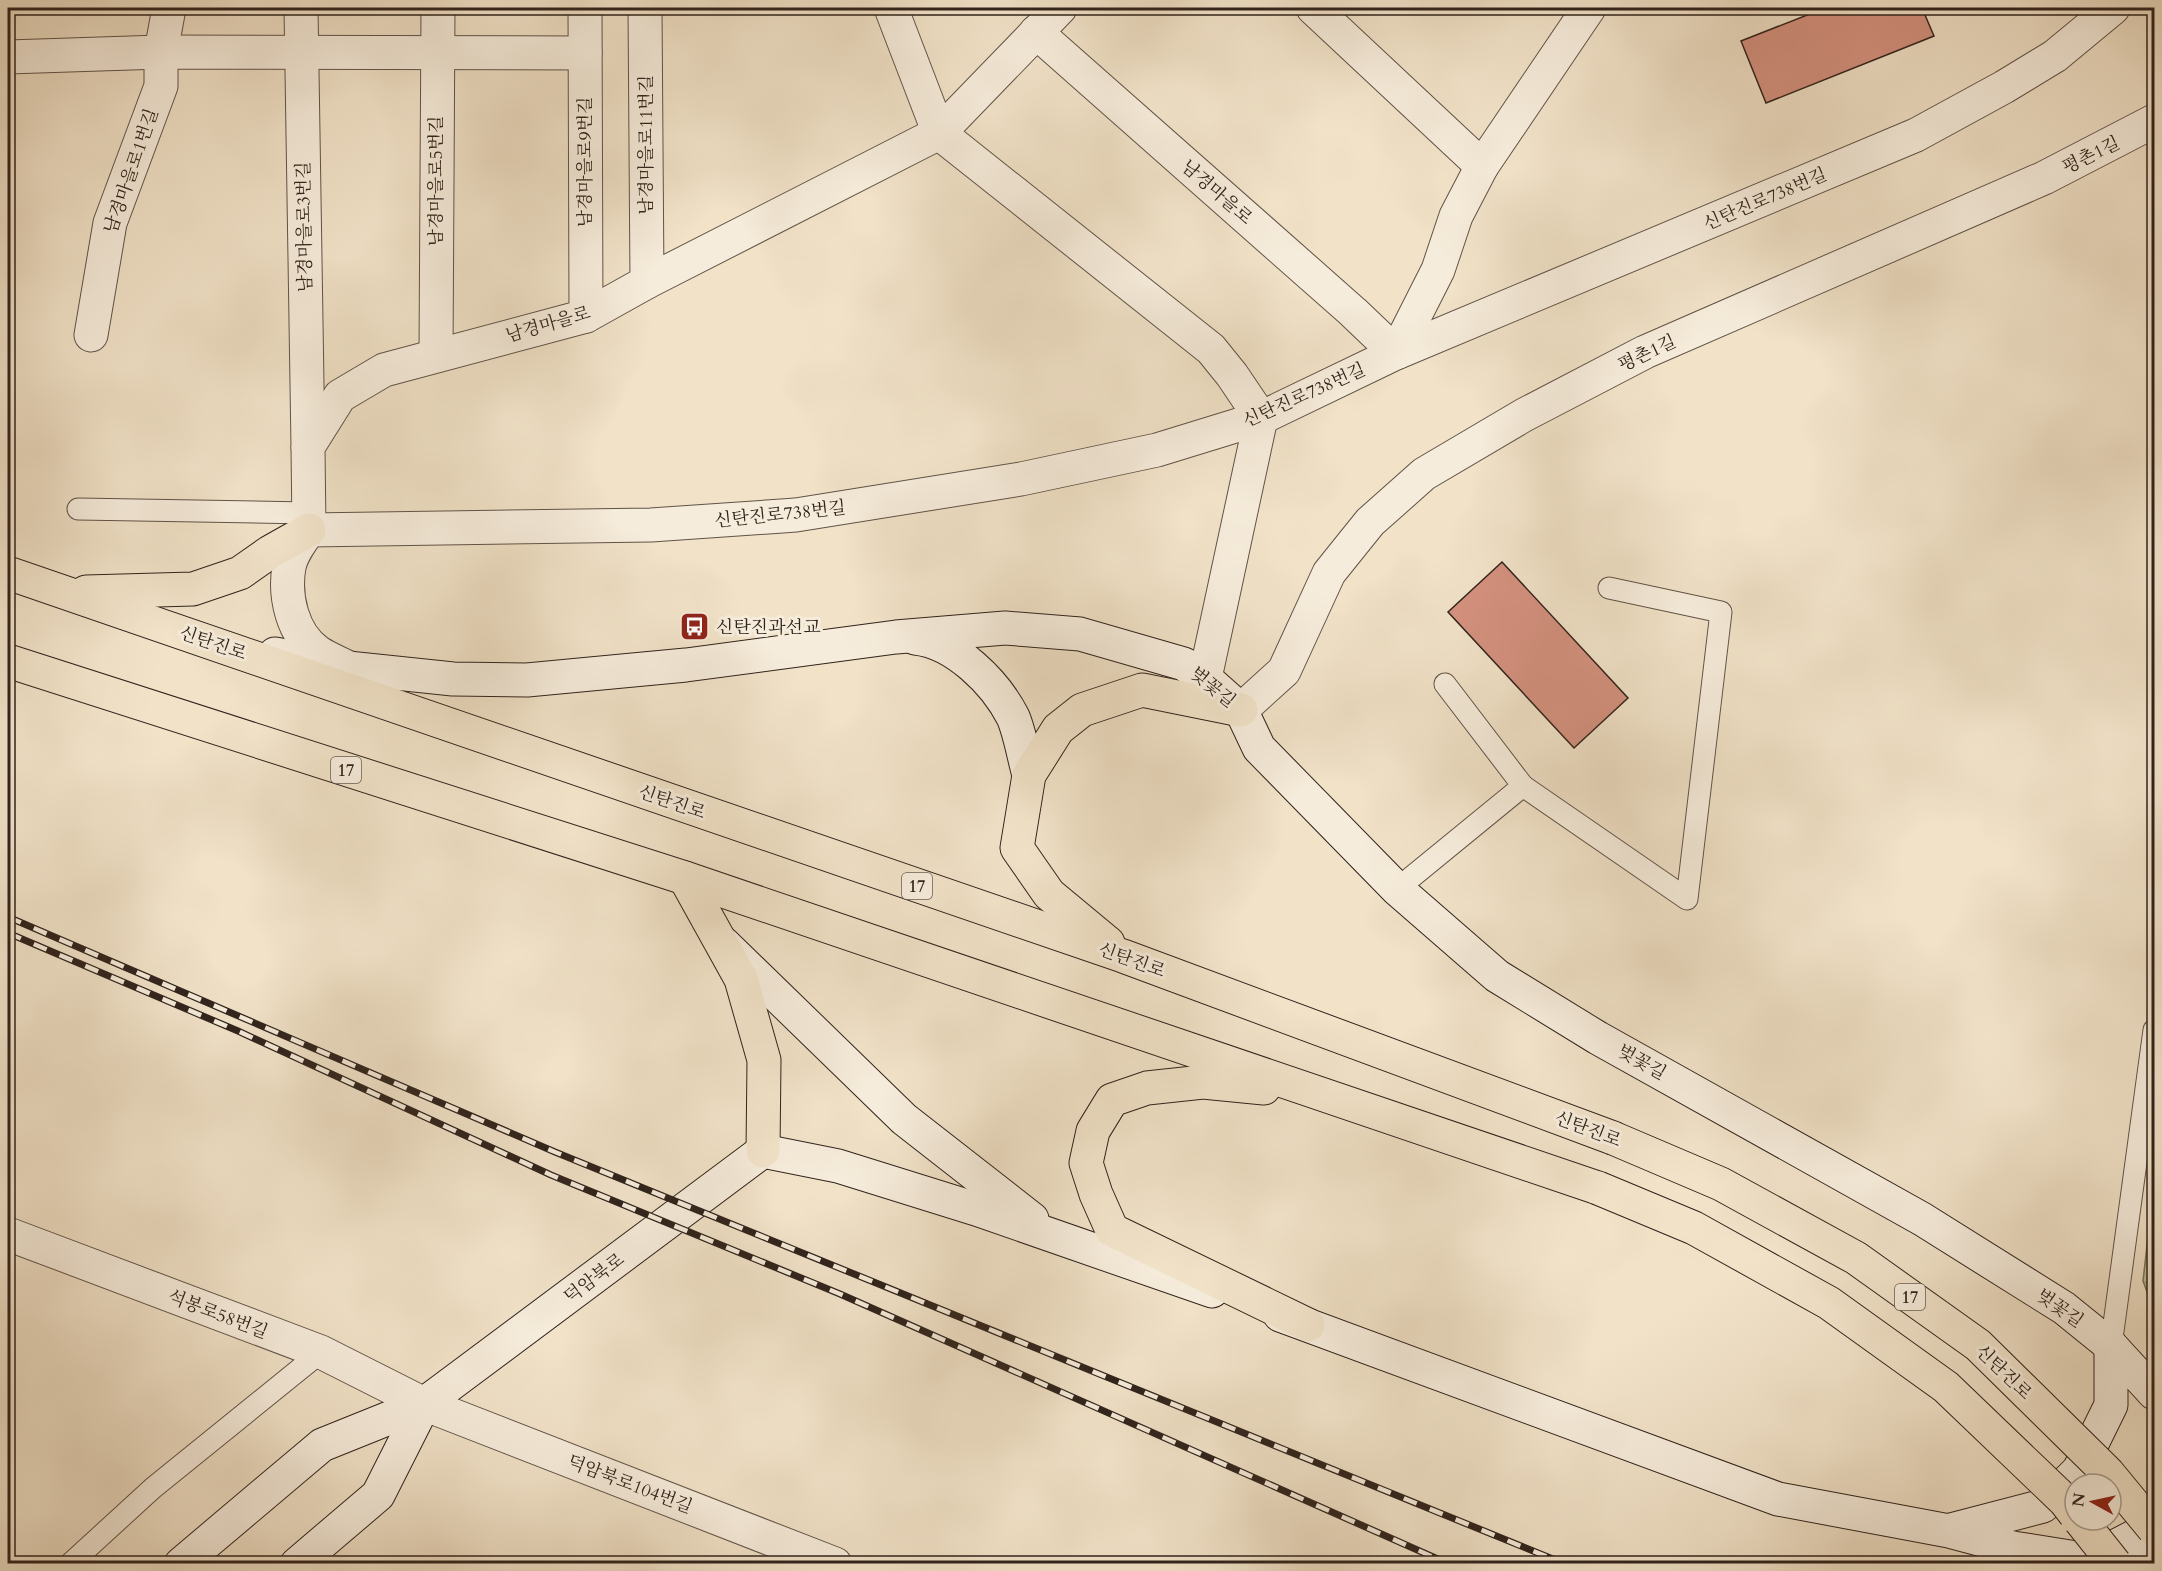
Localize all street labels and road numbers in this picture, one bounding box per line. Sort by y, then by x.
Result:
street label: 남경마을로11번길 [634,75,659,215]
street label: 남경마을로9번길 [573,97,598,227]
street label: 남경마을로1번길 [98,105,165,237]
street label: 남경마을로5번길 [424,116,449,246]
street label: 평촌1길 [2058,131,2124,180]
street label: 남경마을로 [1176,154,1258,230]
street label: 남경마을로3번길 [291,161,318,293]
street label: 신탄진로738번길 [1700,162,1831,237]
street label: 남경마을로 [503,300,593,348]
street label: 평촌1길 [1614,329,1680,378]
street label: 신탄진로738번길 [1239,357,1370,434]
street label: 신탄진로738번길 [713,495,847,534]
street label: 신탄진로 [176,620,250,667]
street label: 벚꽃길 [1185,661,1241,714]
road number: 17 [331,757,361,783]
street label: 신탄진로 [635,779,709,826]
road number: 17 [902,873,932,899]
street label: 신탄진로 [1095,937,1169,984]
street label: 벚꽃길 [1613,1039,1671,1086]
street label: 신탄진로 [1551,1105,1625,1154]
street label: 덕암북로 [559,1247,630,1309]
street label: 벚꽃길 [2031,1283,2088,1334]
street label: 석봉로58번길 [164,1284,271,1345]
road number: 17 [1895,1284,1925,1310]
street label: 신탄진로 [1970,1339,2037,1406]
street label: 덕암북로104번길 [564,1449,696,1520]

